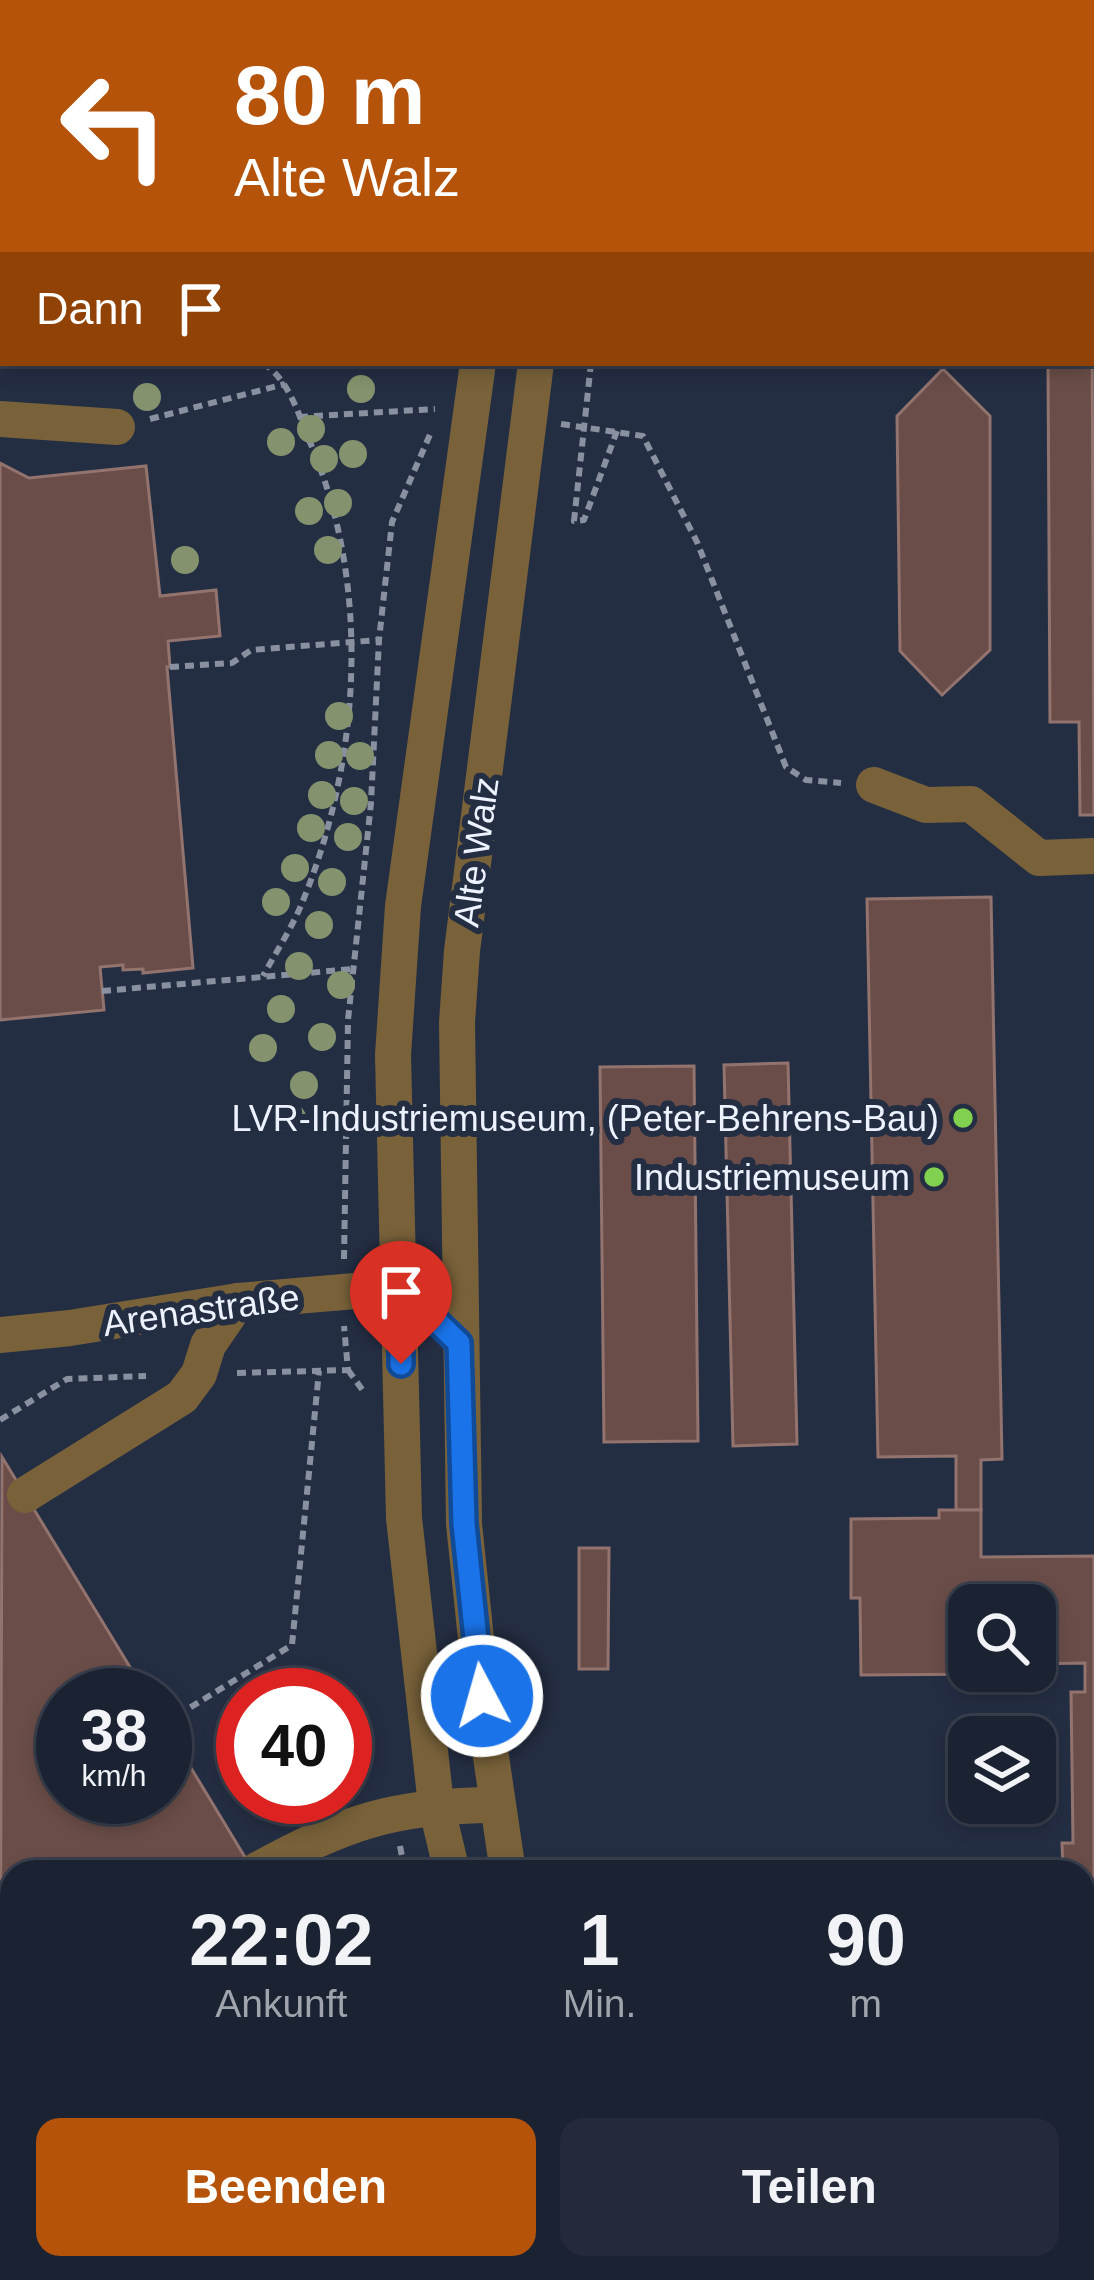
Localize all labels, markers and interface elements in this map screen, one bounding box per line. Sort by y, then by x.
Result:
icon: left [36,48,192,204]
text: 80 m [234,48,425,142]
text: Alte Walz [234,147,460,207]
icon: arrive [168,276,234,342]
text: Dann [36,283,144,334]
street label: Alte Walz [445,775,507,929]
place label: LVR-Industriemuseum, (Peter-Behrens-Bau) [231,1098,939,1139]
marker: LVR-Industriemuseum, (Peter-Behrens-Bau) [950,1105,976,1131]
place label: Industriemuseum [634,1157,910,1198]
marker: Industriemuseum [921,1164,947,1190]
pin [350,1241,452,1364]
icon: arrive [368,1259,434,1325]
street label: Arenastraße [100,1276,302,1344]
map controls [948,1584,1056,1824]
button: search [948,1584,1056,1692]
position arrow [419,1633,545,1759]
speed limit sign: 40 [216,1668,372,1824]
text: 38 [81,1697,147,1764]
button: layers [948,1716,1056,1824]
text: km/h [81,1759,147,1792]
text: 22:02 [189,1900,373,1980]
text: 1 [580,1900,620,1980]
text: 90 [826,1900,906,1980]
text: Ankunft [215,1982,347,2025]
text: Min. [563,1982,636,2025]
text: m [849,1982,882,2025]
button: Beenden [36,2118,536,2256]
button: Teilen [560,2118,1059,2256]

